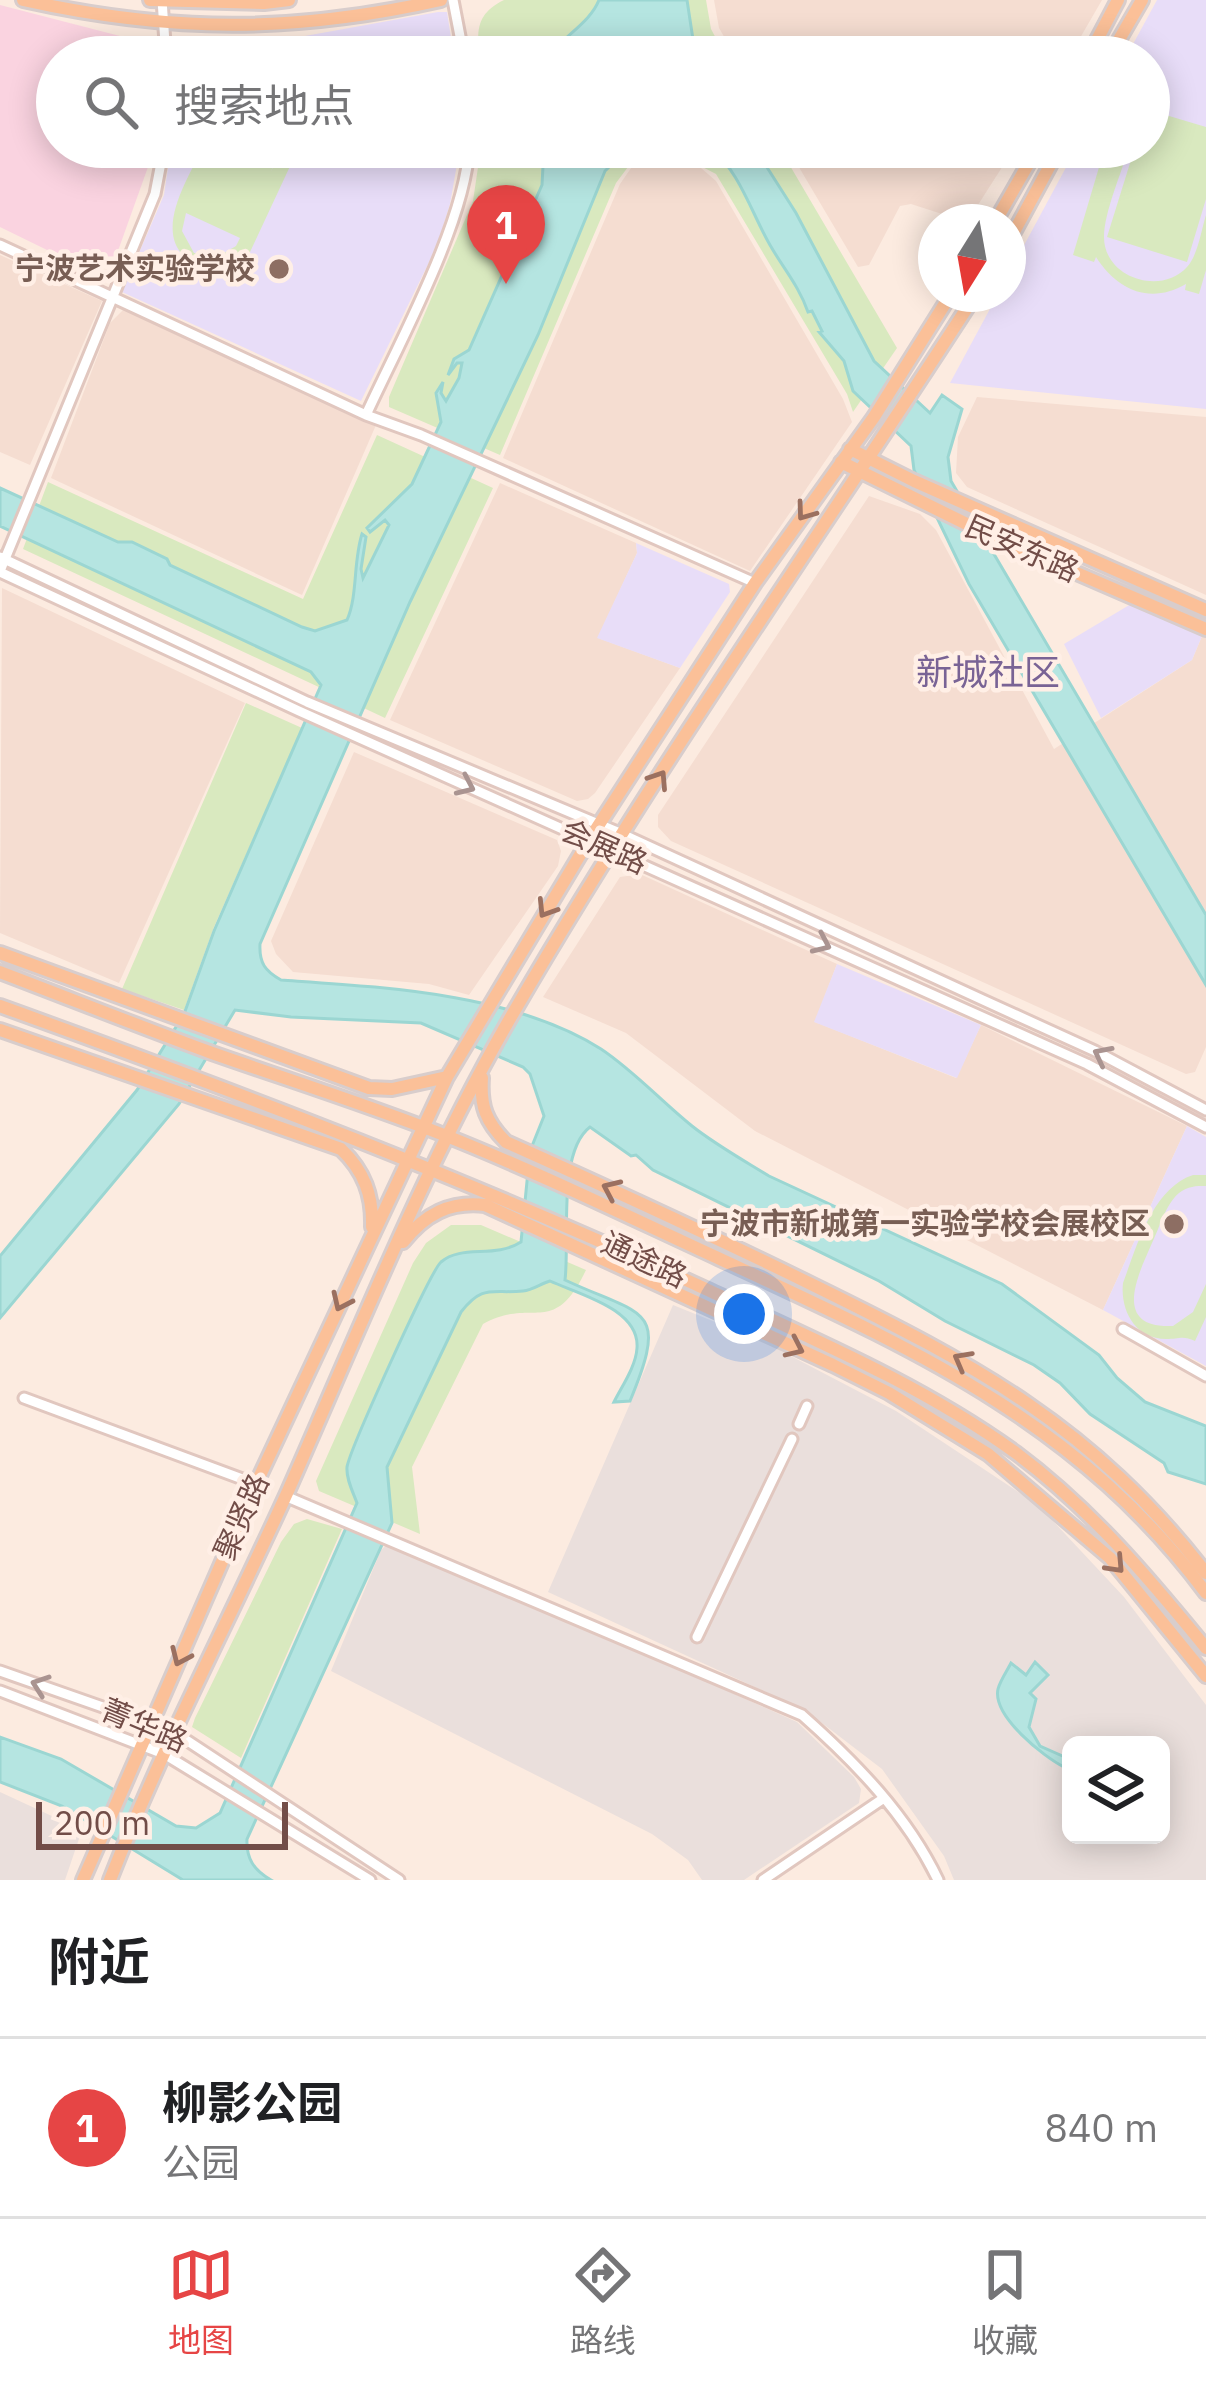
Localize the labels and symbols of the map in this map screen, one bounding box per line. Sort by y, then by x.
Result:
pin: 1 [467,185,545,284]
north arrow [918,204,1026,312]
place label: 宁波艺术实验学校 [15,248,255,287]
marker: 宁波艺术实验学校 [266,256,292,282]
one-way arrow [798,499,820,520]
street label: 民安东路 [960,505,1085,590]
district label: 新城社区 [916,648,1060,695]
one-way arrow [453,771,475,795]
one-way arrow [644,771,666,793]
street label: 会展路 [556,810,654,882]
one-way arrow [538,896,560,918]
one-way arrow [810,930,831,954]
one-way arrow [1093,1047,1115,1070]
one-way arrow [602,1180,623,1204]
place label: 宁波市新城第一实验学校会展校区 [700,1203,1150,1242]
marker: 宁波市新城第一实验学校会展校区 [1161,1211,1187,1237]
street label: 通途路 [596,1222,694,1295]
your location [714,1284,774,1344]
one-way arrow [332,1290,355,1311]
one-way arrow [783,1334,804,1357]
one-way arrow [953,1351,974,1374]
street label: 聚贤路 [205,1467,277,1565]
one-way arrow [1101,1551,1123,1573]
one-way arrow [170,1645,194,1667]
one-way arrow [31,1675,52,1699]
street label: 菁华路 [96,1689,194,1760]
scale bar [36,1796,288,1849]

